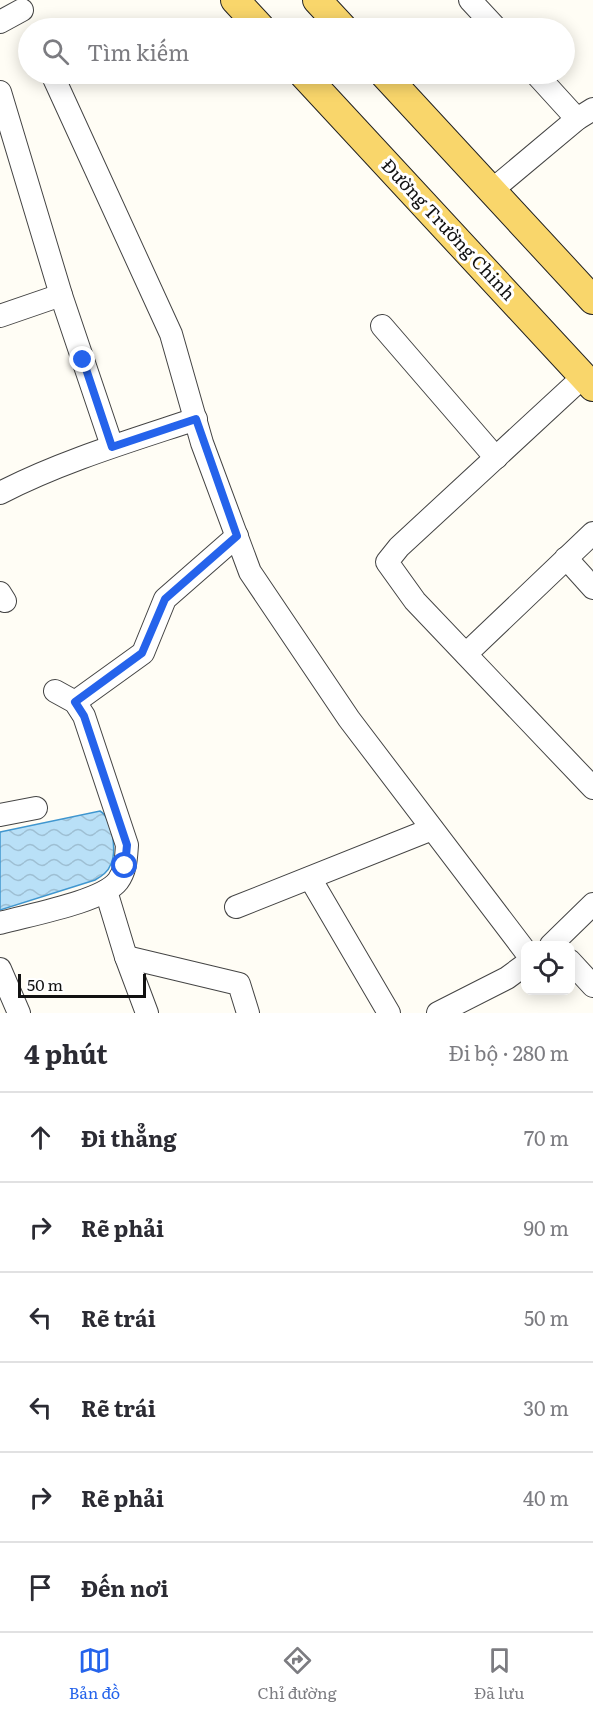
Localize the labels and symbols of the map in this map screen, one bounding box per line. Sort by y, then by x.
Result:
street label: Đường Trường Chinh [376,152,522,306]
route end [69,346,95,372]
route start [111,852,137,878]
scale bar [18,971,146,998]

